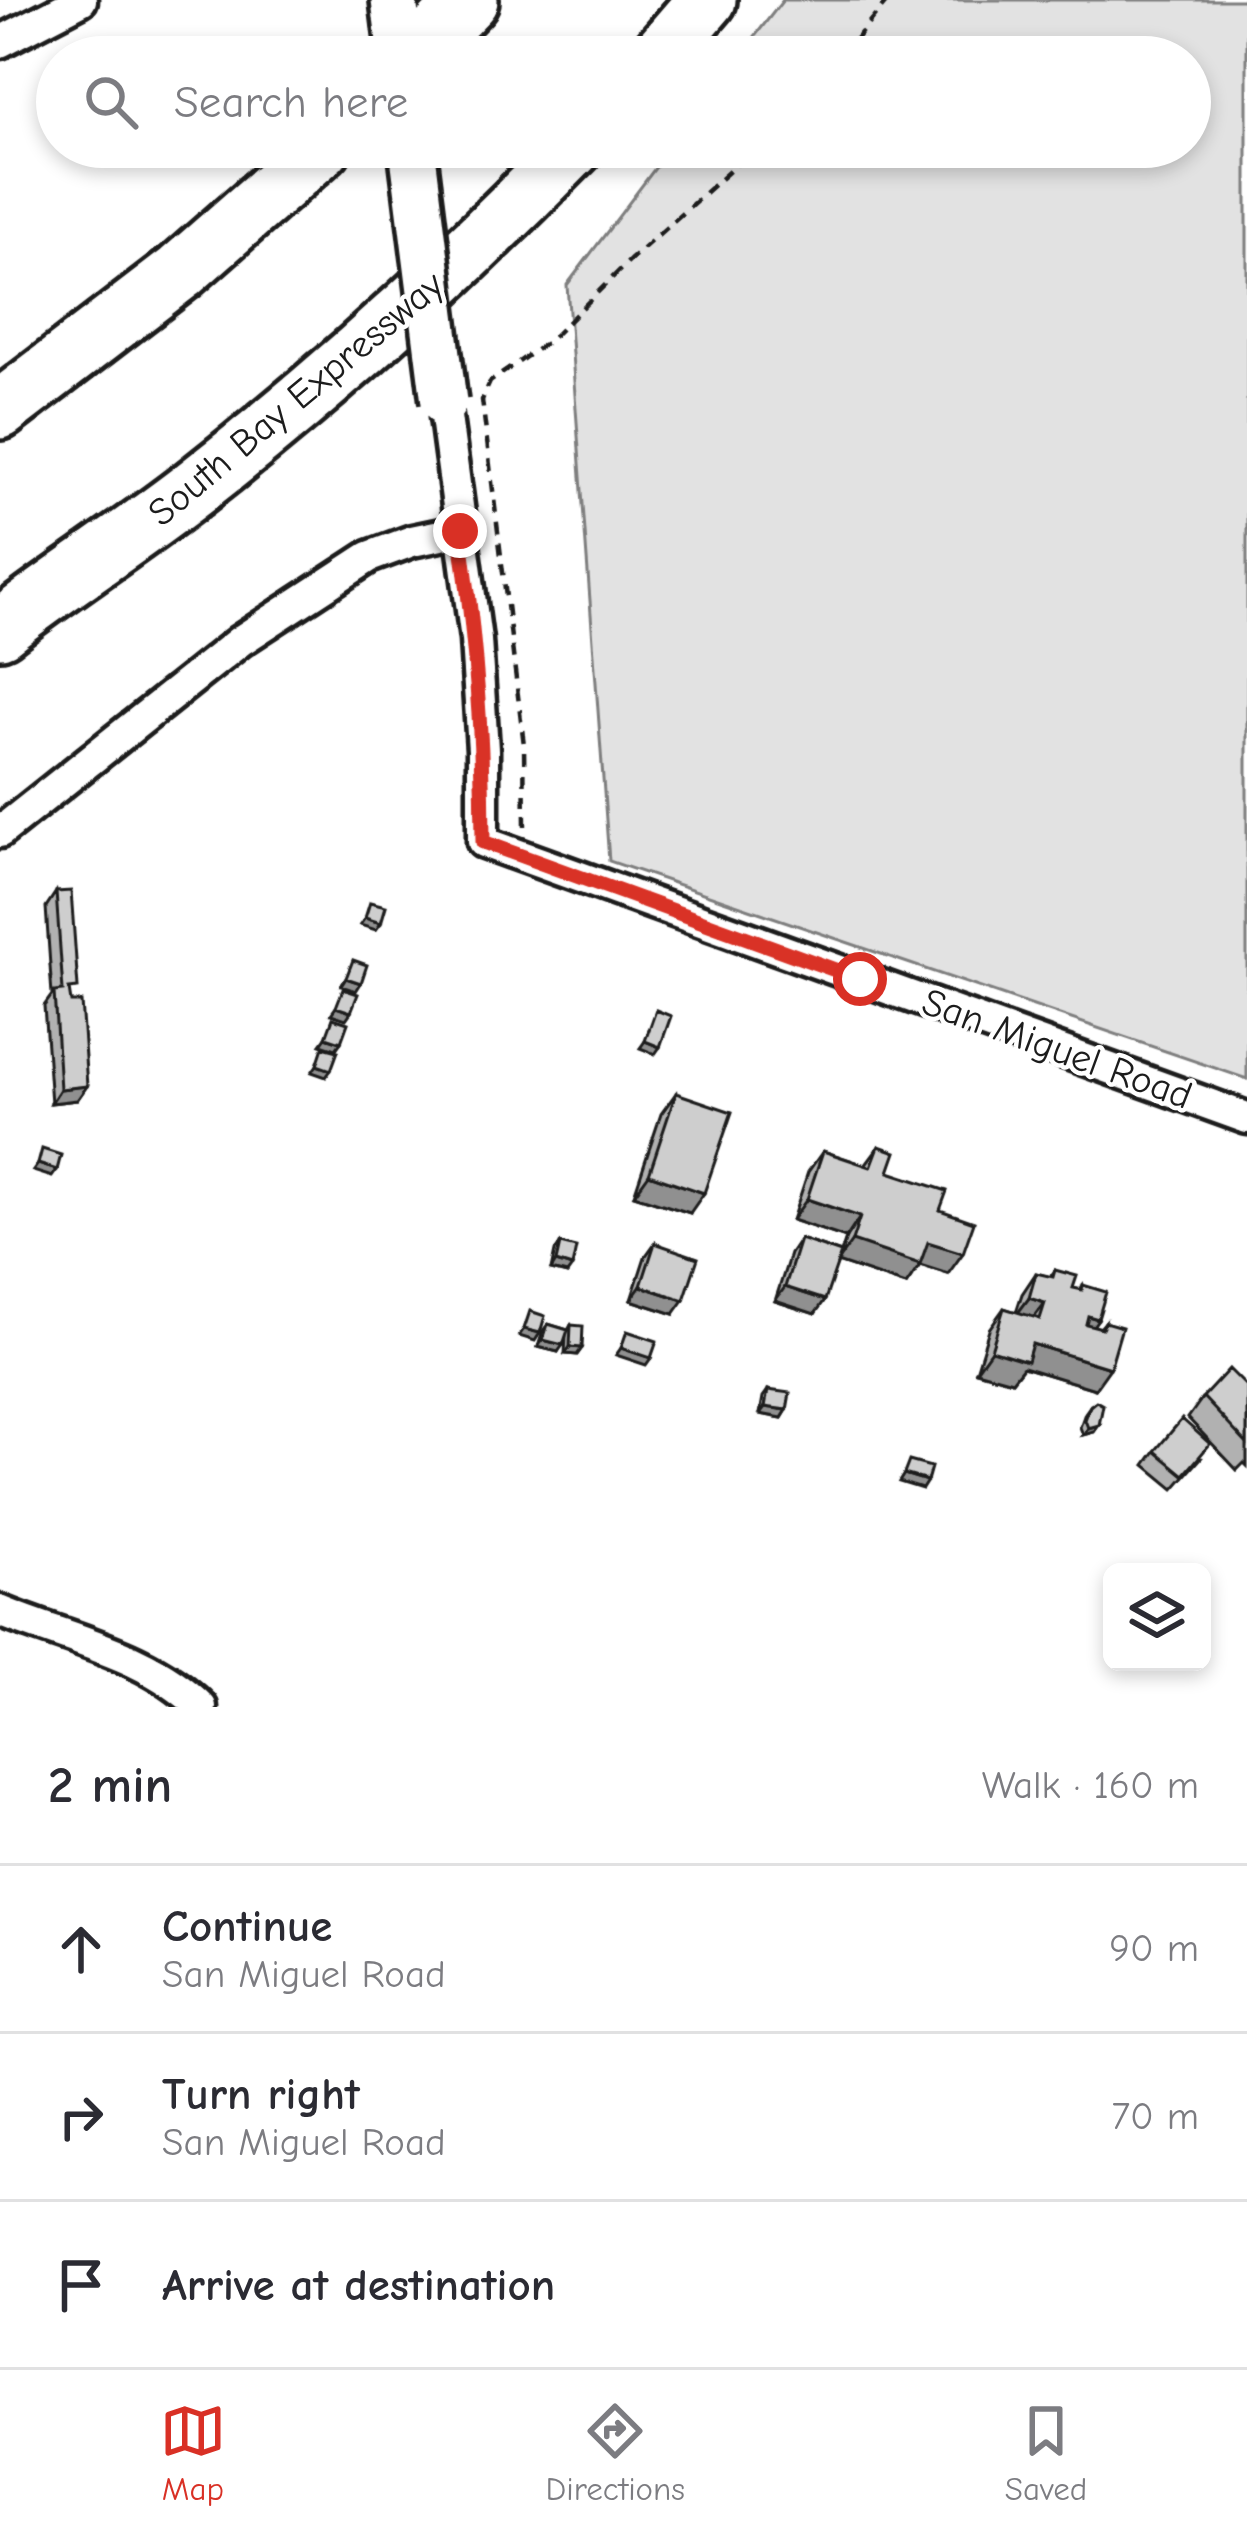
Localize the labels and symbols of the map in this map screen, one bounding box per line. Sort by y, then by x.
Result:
street label: South Bay Expressway [139,262,453,536]
route end [433,504,487,558]
route start [833,952,887,1006]
street label: San Miguel Road [916,979,1198,1119]

